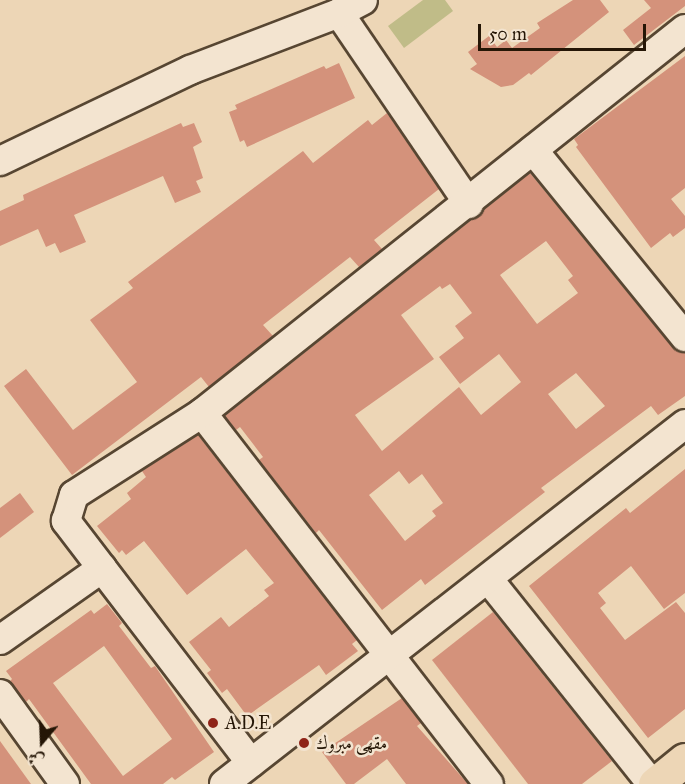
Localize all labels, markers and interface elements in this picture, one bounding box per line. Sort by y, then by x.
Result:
scale bar [481,12,649,50]
text: 50 m [489,23,527,45]
north arrow [12,712,72,772]
place label: A.D.E [225,712,271,734]
marker: A.D.E [206,716,220,730]
place label: مقهى مبروك [316,732,387,754]
marker: مقهى مبروك [297,736,311,750]
text: ش [25,748,47,771]

